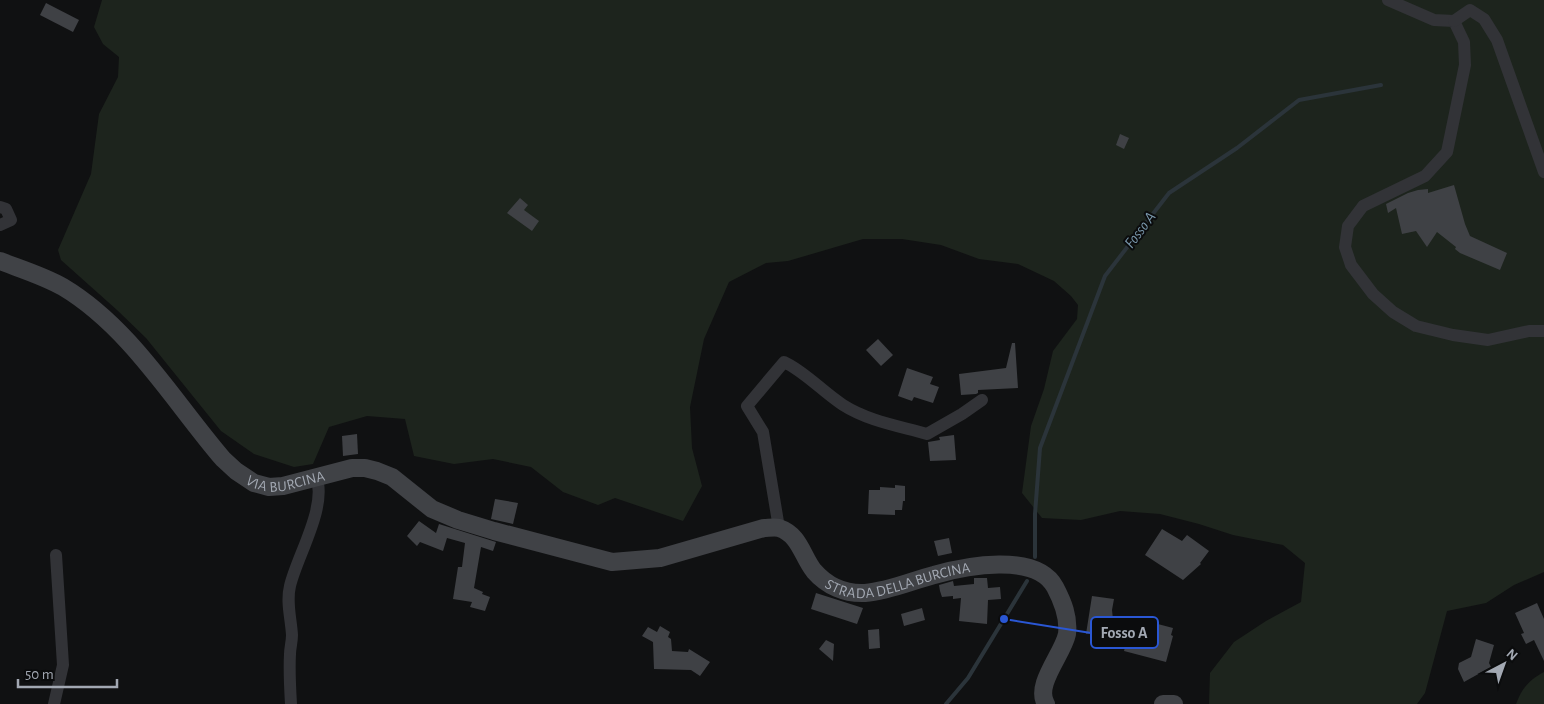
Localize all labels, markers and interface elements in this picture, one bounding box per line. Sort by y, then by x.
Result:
water label: Fosso A [1121,209,1159,251]
street label: VIA BURCINA [243,468,327,494]
street label: STRADA DELLA BURCINA [823,560,972,601]
callout: Fosso A [1091,617,1158,648]
text: Fosso A [1101,625,1148,641]
north arrow [1479,639,1529,689]
text: N [1504,646,1520,663]
scale bar [18,656,116,688]
text: 50 m [25,667,54,682]

